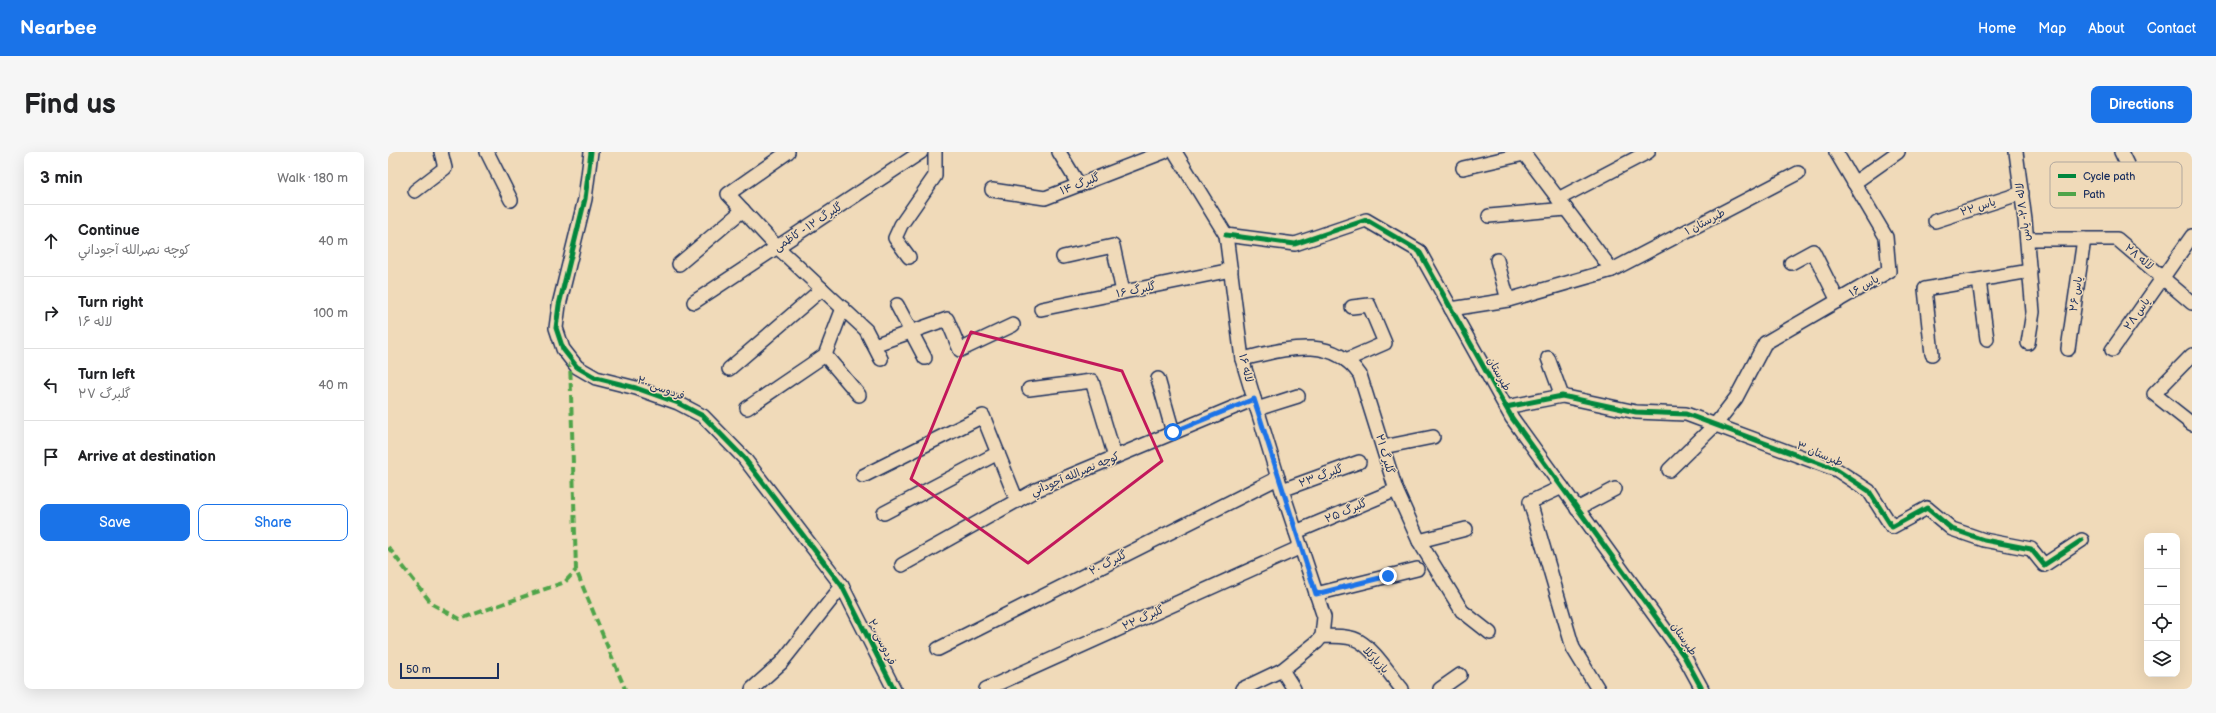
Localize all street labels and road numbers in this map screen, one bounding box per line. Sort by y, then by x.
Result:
street label: گلبرگ ۱۴ [1058,170,1102,198]
street label: لاله ۲۸- یاس [2013,182,2033,242]
street label: یاس ۲۲ [1959,195,1997,219]
street label: گلبرگ ۱۲ - کاظمی [771,200,846,255]
street label: طبرستان ۱ [1683,206,1728,239]
street label: لاله ۲۸ [2122,241,2156,273]
street label: یاس ۱۶ [1847,272,1881,300]
street label: یاس ۲۶ [2067,275,2085,313]
street label: گلبرگ ۱۶ [1115,279,1158,302]
street label: یاس ۲۸ [2121,295,2153,333]
street label: لاله ۱۶ [1236,352,1256,384]
street label: طبرستان [1484,355,1514,394]
street label: فردوسی ۲۰ [635,373,687,404]
street label: گلبرگ ۲۱ [1372,432,1397,476]
street label: طبرستان ۳ [1795,439,1845,470]
street label: كوچه نصرالله آجوداني [1029,449,1123,502]
street label: گلبرگ ۲۳ [1297,462,1345,491]
street label: گلبرگ ۲۵ [1323,496,1370,527]
street label: گلبرگ ۲۰ [1087,548,1130,579]
street label: گلبرگ ۲۲ [1120,603,1167,634]
street label: فردوسی ۲۰ [864,617,899,668]
street label: طبرستان [1668,620,1700,658]
street label: بازیارکلا [1360,644,1392,677]

